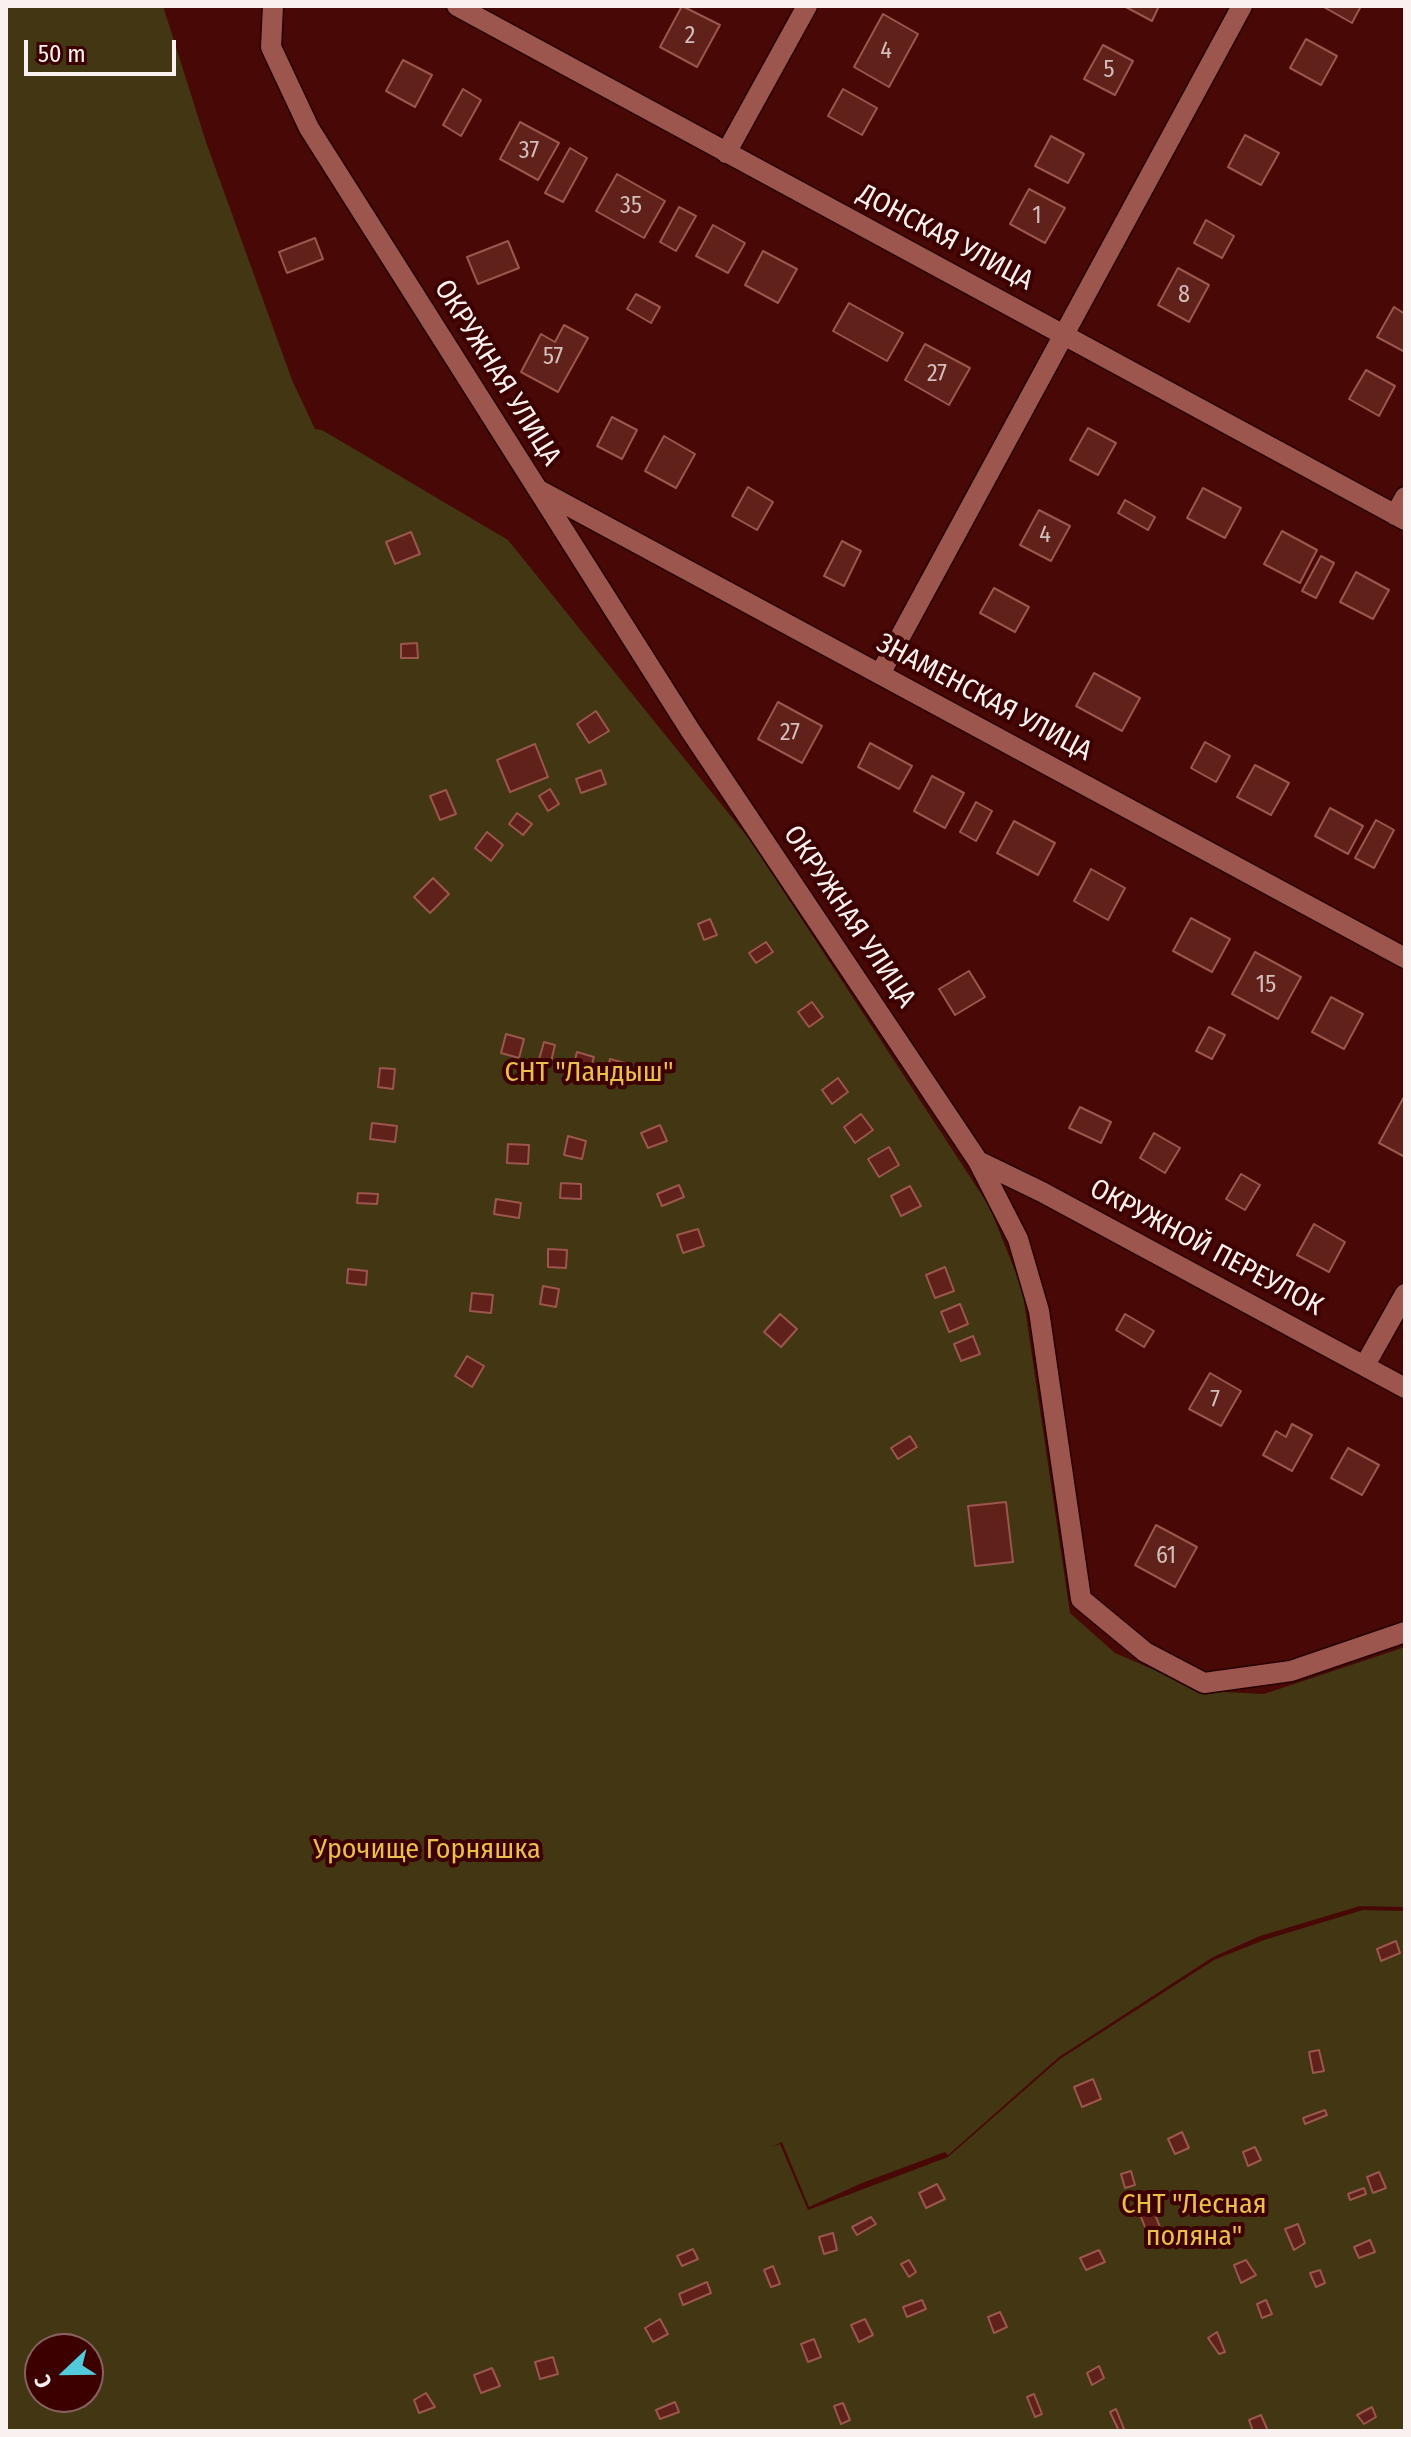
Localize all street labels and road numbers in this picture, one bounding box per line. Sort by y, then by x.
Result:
street label: ДОНСКАЯ УЛИЦА [851,178,1039,298]
street label: ОКРУЖНАЯ УЛИЦА [426,274,568,472]
street label: ЗНАМЕНСКАЯ УЛИЦА [871,627,1097,769]
street label: ОКРУЖНАЯ УЛИЦА [776,819,922,1015]
street label: ОКРУЖНОЙ ПЕРЕУЛОК [1084,1172,1328,1324]

